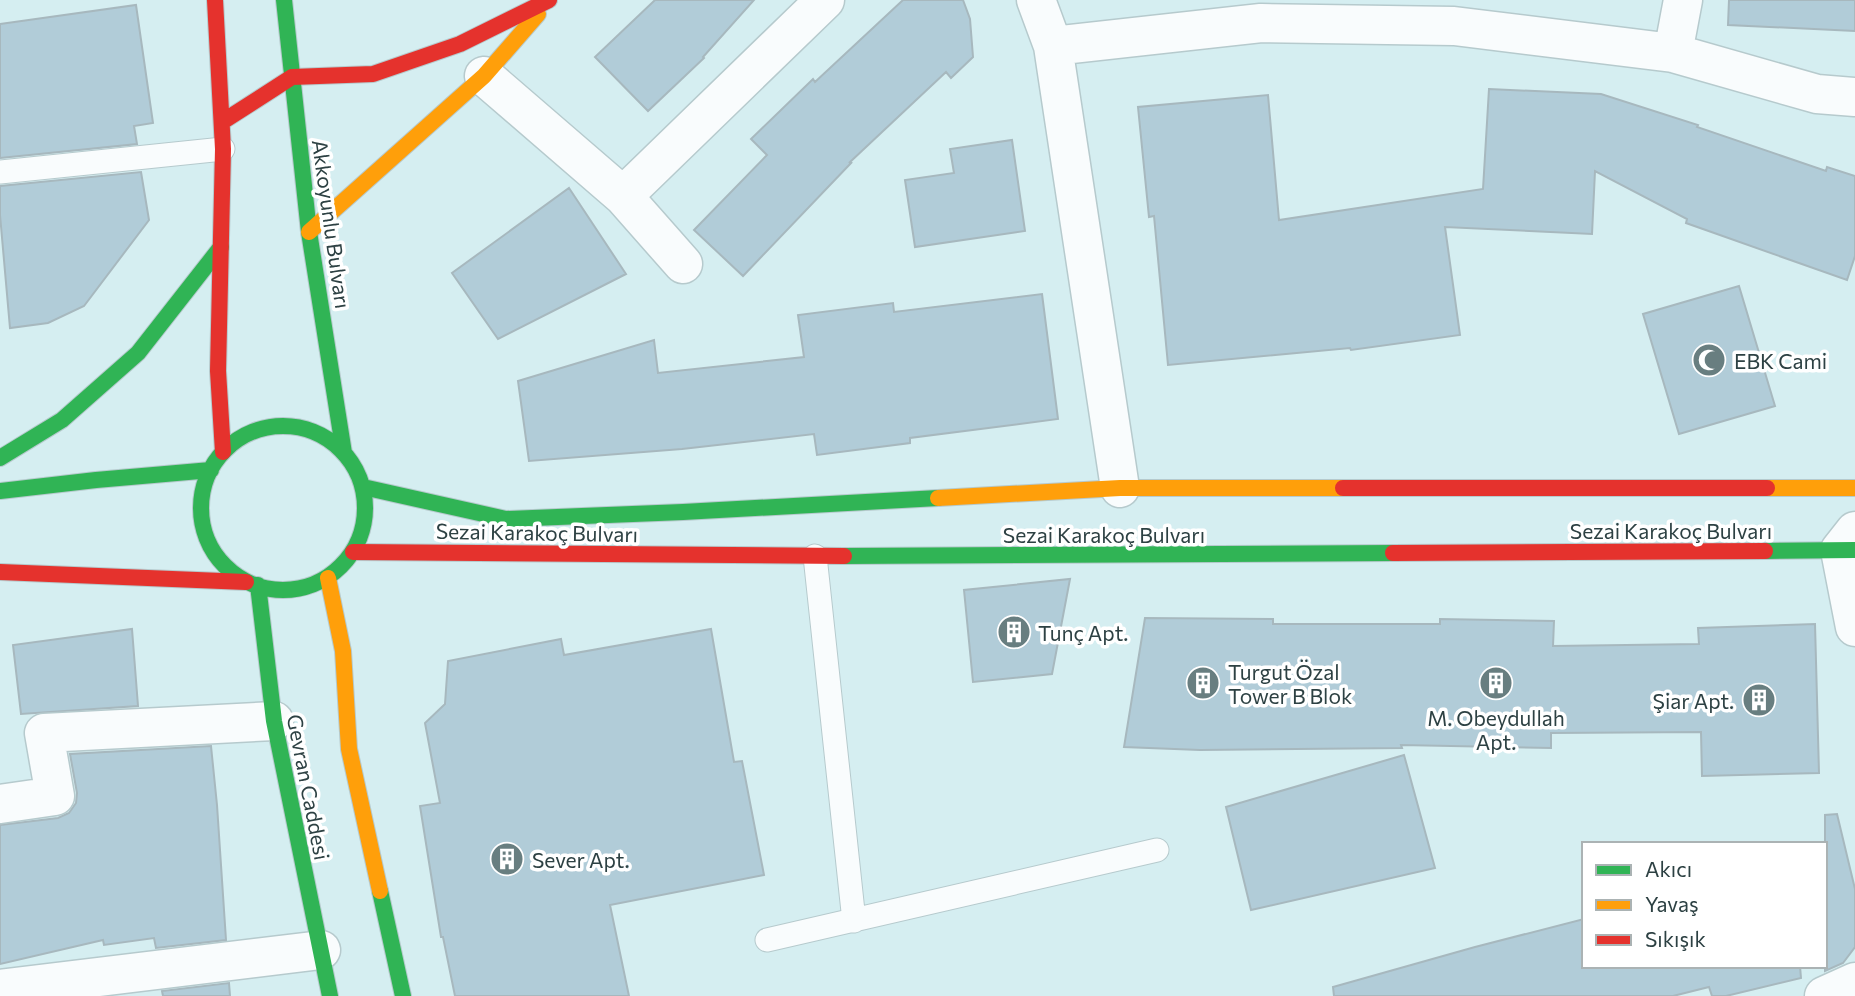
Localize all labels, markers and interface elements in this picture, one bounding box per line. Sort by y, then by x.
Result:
street label: Akkoyunlu Bulvarı [308,138,356,310]
mosque icon: EBK Cami [1690,341,1728,379]
place label: EBK Cami [1734,348,1827,373]
street label: Sezai Karakoç Bulvarı [436,518,638,546]
street label: Sezai Karakoç Bulvarı [1570,518,1772,543]
street label: Sezai Karakoç Bulvarı [1003,522,1205,547]
building icon: Tunç Apt. [995,613,1033,651]
place label: Tunç Apt. [1038,620,1128,645]
place label: Turgut Özal Tower B Blok [1228,659,1352,708]
building icon: Turgut Özal Tower B Blok [1184,664,1222,702]
building icon: M. Obeydullah Apt. [1477,664,1515,702]
building icon: Şiar Apt. [1740,681,1778,719]
place label: Şiar Apt. [1653,688,1734,713]
place label: M. Obeydullah Apt. [1427,705,1565,754]
street label: Gevran Caddesi [283,712,335,862]
building icon: Sever Apt. [488,840,526,878]
legend [1582,842,1827,968]
place label: Sever Apt. [532,847,629,872]
text: Akıcı [1645,856,1692,881]
text: Yavaş [1645,891,1698,916]
text: Sıkışık [1645,926,1706,951]

